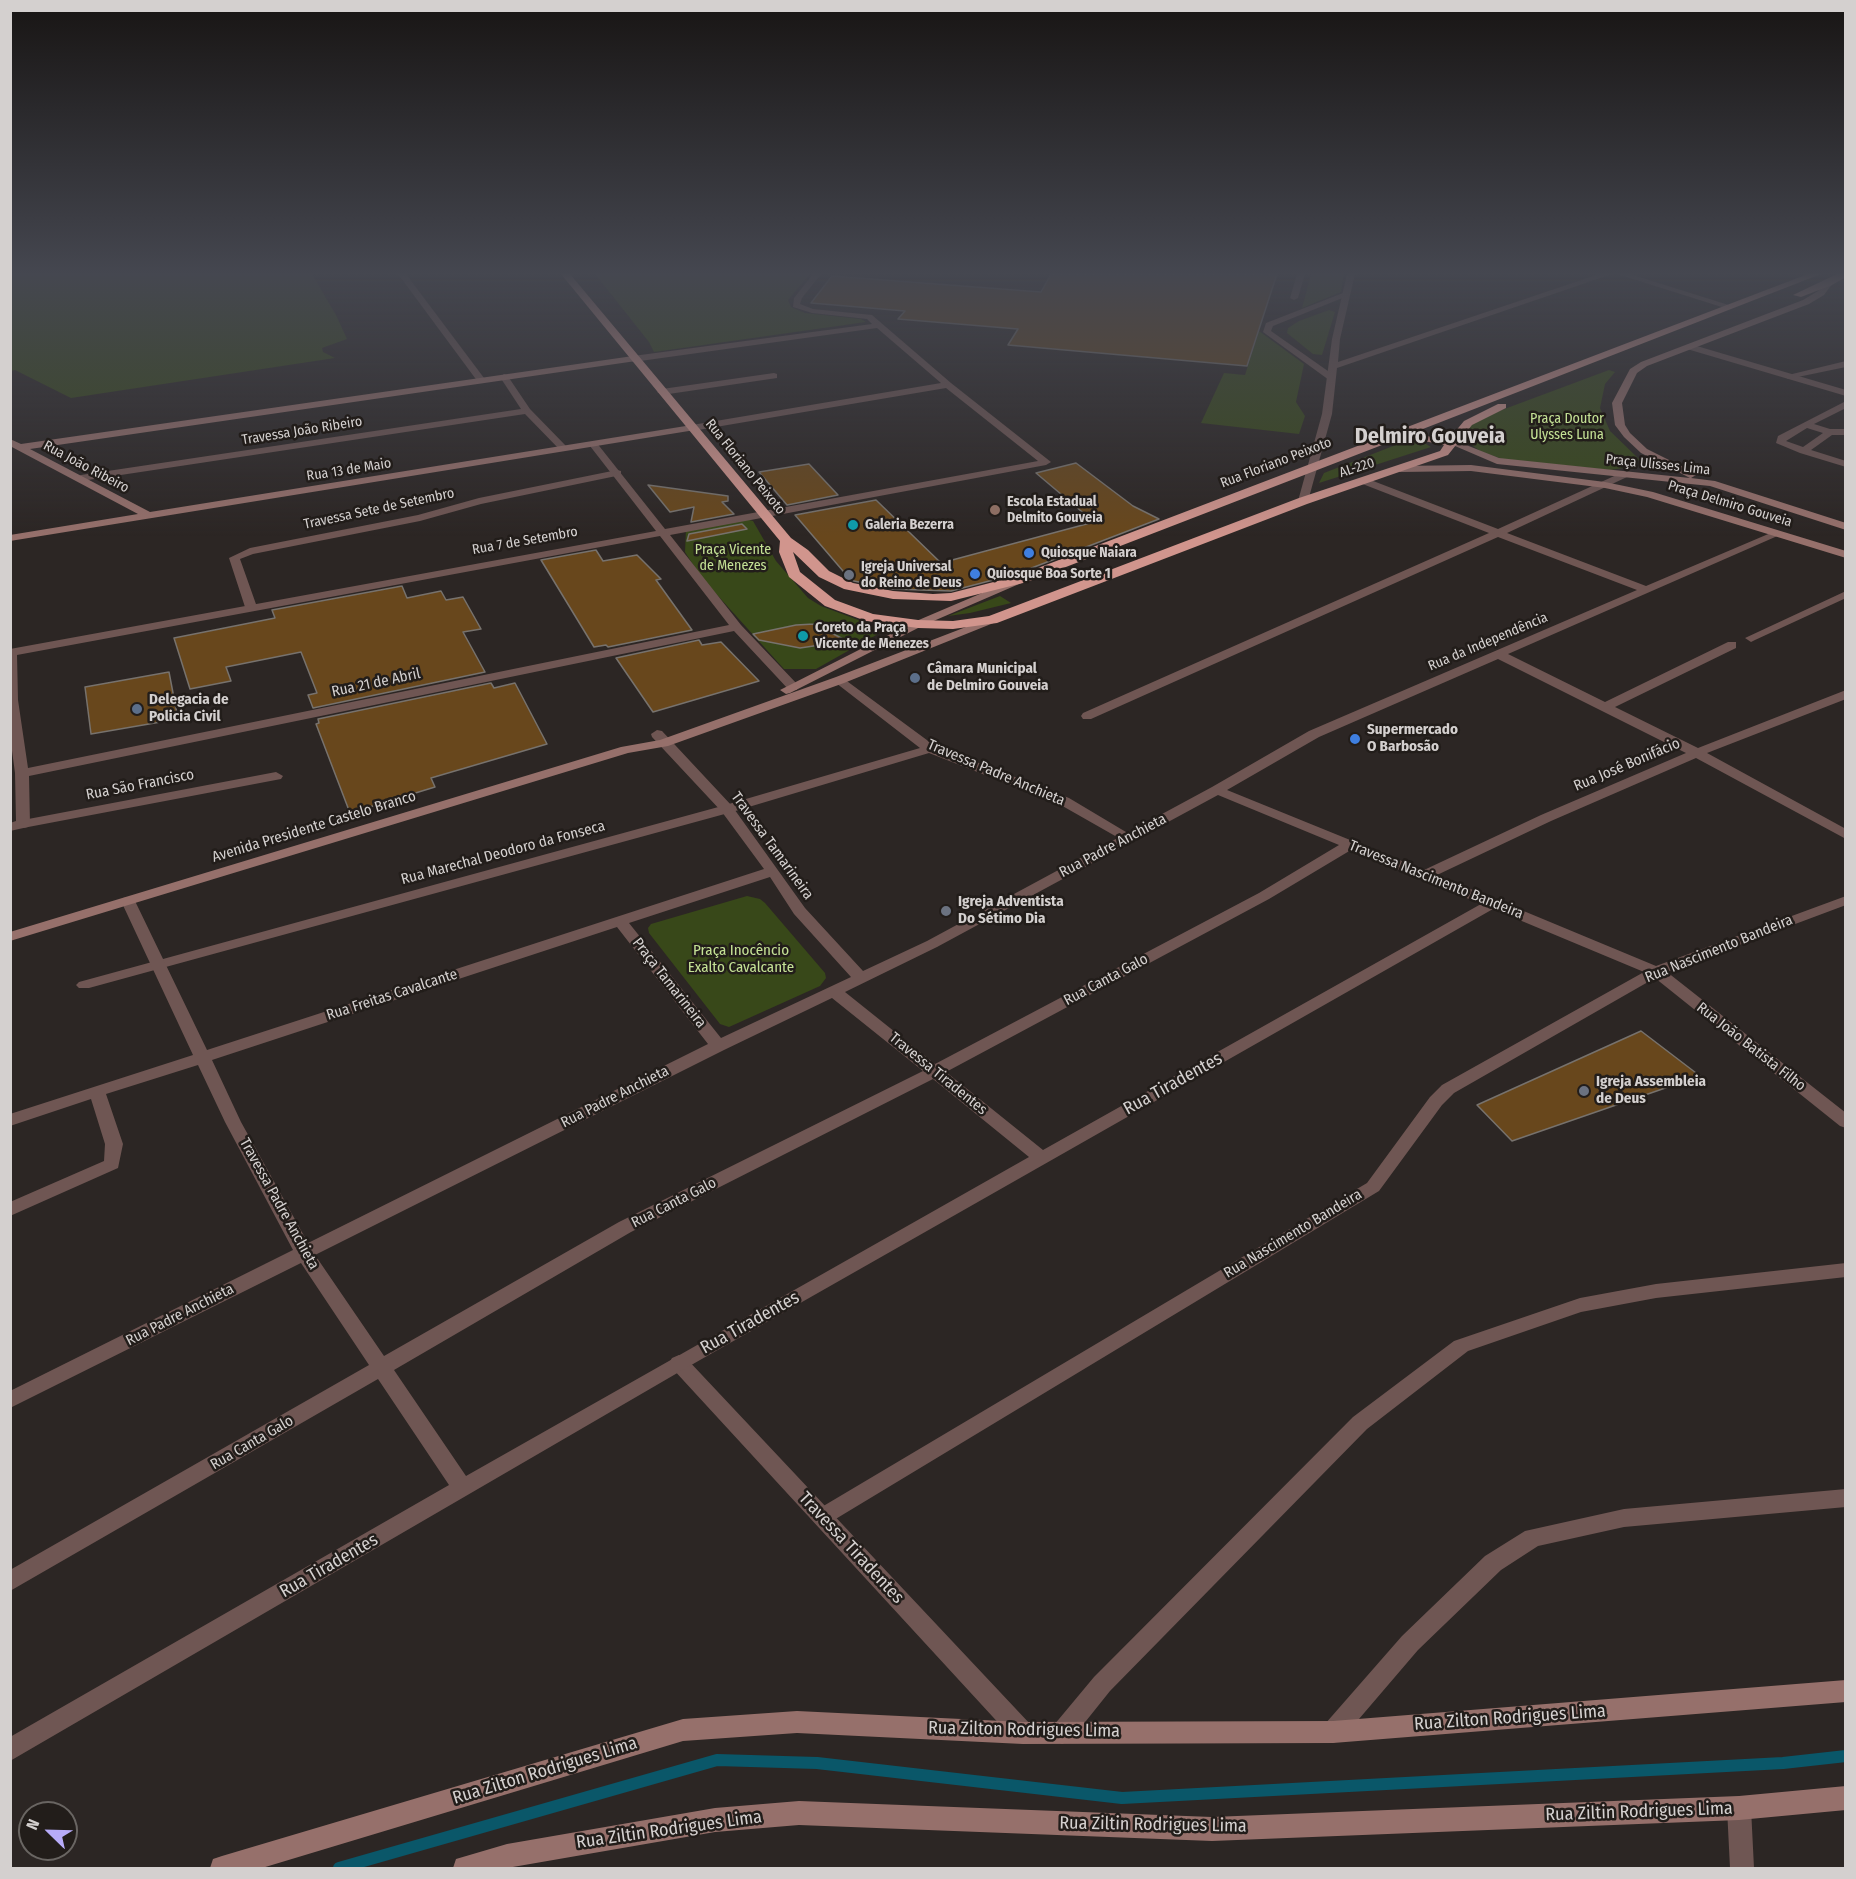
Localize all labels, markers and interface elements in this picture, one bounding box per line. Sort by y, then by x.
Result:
park label: Praça Doutor Ulysses Luna [1530,411,1604,443]
street label: Travessa João Ribeiro [241,413,363,449]
street label: Rua Floriano Peixoto [701,416,789,518]
district label: Delmiro Gouveia [1355,424,1505,450]
street label: Rua Floriano Peixoto [1218,434,1334,492]
street label: Rua João Ribeiro [40,437,132,497]
street label: Praça Ulisses Lima [1605,451,1711,479]
street label: AL-220 [1337,454,1377,482]
street label: Rua 13 de Maio [305,455,393,485]
street label: Praça Delmiro Gouveia [1666,477,1794,531]
street label: Travessa Sete de Setembro [302,485,456,533]
place label: Escola Estadual Delmito Gouveia [1007,494,1103,526]
marker: Escola Estadual Delmito Gouveia [988,503,1002,517]
place label: Galeria Bezerra [865,517,954,533]
marker: Galeria Bezerra [846,518,860,532]
street label: Rua 7 de Setembro [471,523,579,559]
park label: Praça Vicente de Menezes [695,542,771,574]
place label: Quiosque Naiara [1041,545,1137,561]
marker: Quiosque Naiara [1022,546,1036,560]
place label: Igreja Universal do Reino de Deus [861,559,962,592]
place label: Quiosque Boa Sorte 1 [987,566,1111,582]
marker: Quiosque Boa Sorte 1 [968,567,982,581]
marker: Igreja Universal do Reino de Deus [842,568,856,582]
street label: Rua da Independência [1426,609,1550,675]
place label: Coreto da Praça Vicente de Menezes [815,620,929,652]
marker: Coreto da Praça Vicente de Menezes [796,629,810,643]
place label: Câmara Municipal de Delmiro Gouveia [927,660,1049,695]
street label: Rua 21 de Abril [330,665,422,701]
marker: Câmara Municipal de Delmiro Gouveia [908,671,922,685]
place label: Delegacia de Policia Civil [149,691,228,726]
marker: Delegacia de Policia Civil [130,702,144,716]
place label: Supermercado O Barbosão [1367,721,1458,756]
marker: Supermercado O Barbosão [1348,732,1362,746]
street label: Rua José Bonifácio [1571,734,1683,796]
street label: Travessa Padre Anchieta [925,736,1067,810]
street label: Rua São Francisco [84,766,196,804]
street label: Avenida Presidente Castelo Branco [210,787,418,867]
street label: Travessa Tamarineira [727,789,817,903]
street label: Rua Padre Anchieta [1056,810,1170,882]
street label: Rua Marechal Deodoro da Fonseca [399,817,607,889]
street label: Travessa Nascimento Bandeira [1346,837,1526,923]
place label: Igreja Adventista Do Sétimo Dia [958,893,1064,928]
marker: Igreja Adventista Do Sétimo Dia [939,904,953,918]
street label: Rua Nascimento Bandeira [1643,911,1795,987]
street label: Praça Tamarineira [628,934,710,1032]
park label: Praça Inocêncio Exalto Cavalcante [688,942,794,977]
street label: Rua Canta Galo [1061,950,1151,1010]
street label: Rua Freitas Cavalcante [324,965,460,1025]
street label: Rua João Batista Filho [1693,999,1809,1095]
street label: Travessa Tiradentes [885,1029,991,1119]
street label: Rua Tiradentes [1120,1048,1226,1120]
street label: Rua Padre Anchieta [558,1062,672,1132]
place label: Igreja Assembleia de Deus [1596,1073,1706,1108]
marker: Igreja Assembleia de Deus [1577,1084,1591,1098]
street label: Travessa Padre Anchieta [235,1135,323,1273]
street label: Rua Canta Galo [629,1174,719,1232]
street label: Rua Nascimento Bandeira [1221,1186,1365,1282]
street label: Rua Padre Anchieta [123,1280,237,1350]
street label: Rua Tiradentes [697,1287,803,1359]
street label: Rua Canta Galo [207,1412,297,1474]
street label: Travessa Tiradentes [794,1488,908,1608]
street label: Rua Tiradentes [276,1529,382,1603]
street label: Rua Zilton Rodrigues Lima [1413,1701,1607,1735]
street label: Rua Zilton Rodrigues Lima [928,1718,1120,1742]
street label: Rua Zilton Rodrigues Lima [450,1733,640,1809]
street label: Rua Ziltin Rodrigues Lima [1545,1798,1733,1826]
north arrow [18,1801,78,1861]
street label: Rua Ziltin Rodrigues Lima [575,1806,763,1854]
street label: Rua Ziltin Rodrigues Lima [1059,1813,1247,1837]
text: N [22,1816,43,1833]

